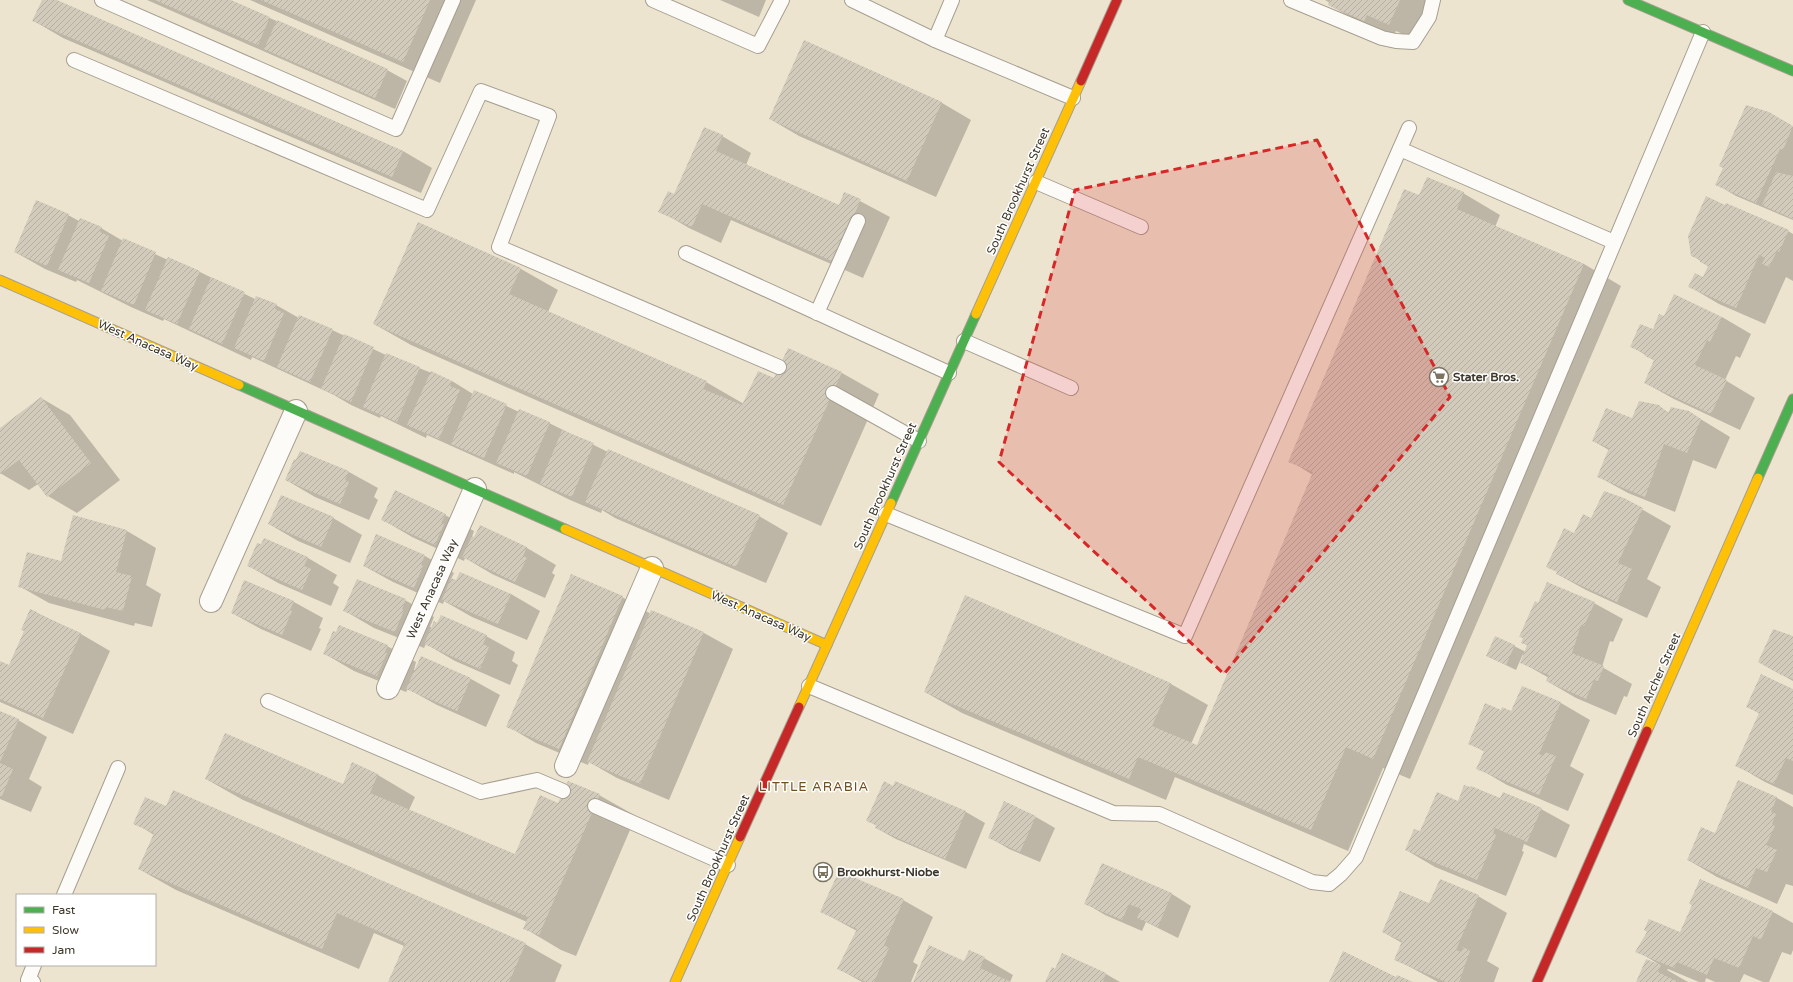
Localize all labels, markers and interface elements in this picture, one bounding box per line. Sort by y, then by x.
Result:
street label: South Brookhurst Street [984,125,1053,257]
street label: West Anacasa Way [96,317,201,374]
supermarket icon: Stater Bros. [1428,366,1450,388]
place label: Stater Bros. [1453,370,1519,384]
street label: South Brookhurst Street [851,420,920,552]
street label: West Anacasa Way [404,536,461,641]
street label: West Anacasa Way [709,588,814,645]
street label: South Archer Street [1625,630,1684,739]
district label: LITTLE ARABIA [759,779,869,795]
street label: South Brookhurst Street [684,792,753,924]
bus stop icon: Brookhurst-Niobe [812,861,834,883]
place label: Brookhurst-Niobe [837,865,940,879]
legend [16,894,156,966]
text: Fast [52,903,76,917]
text: Slow [52,923,79,937]
text: Jam [52,943,75,957]

